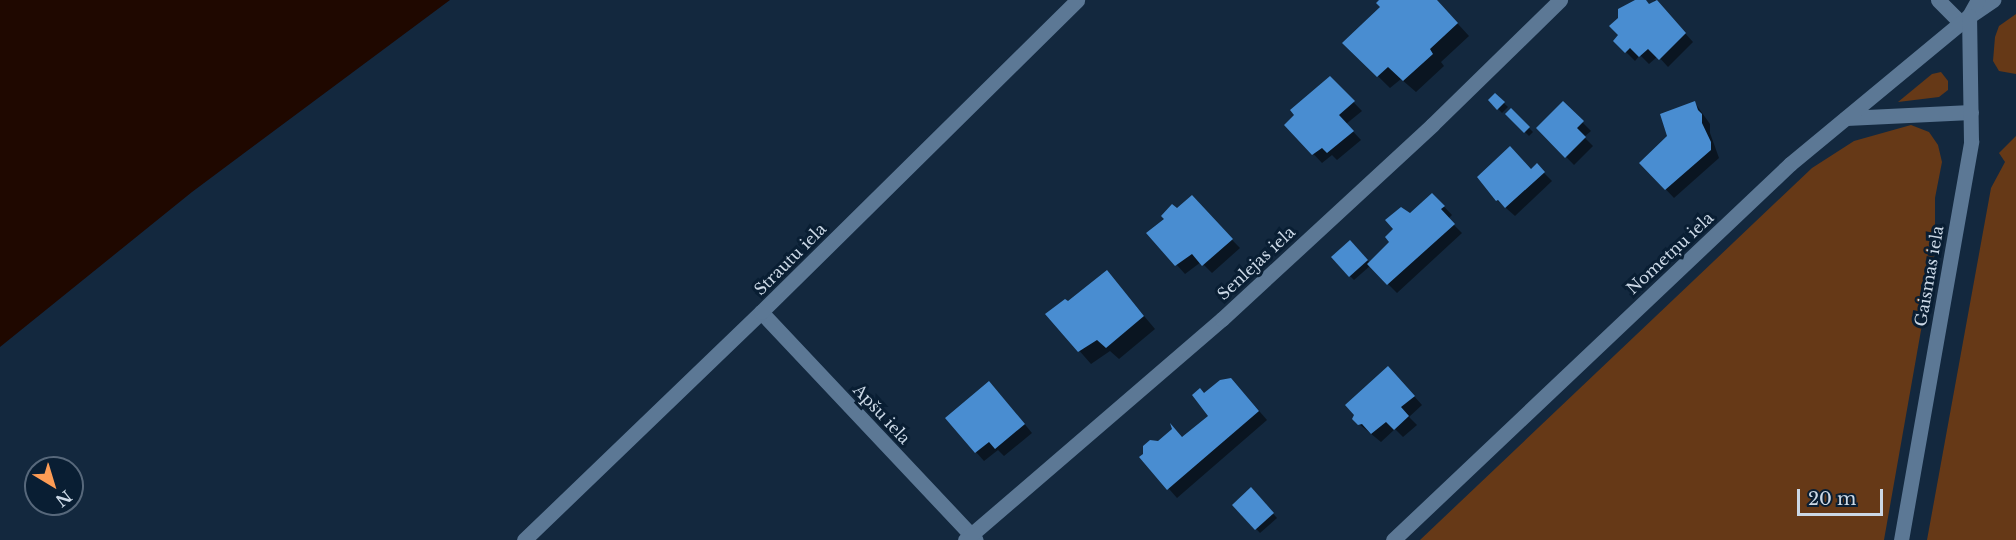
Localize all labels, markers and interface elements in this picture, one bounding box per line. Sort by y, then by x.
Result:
street label: Nometņu iela [1623,208,1717,298]
street label: Strautu iela [750,219,830,299]
street label: Senlejas iela [1213,222,1299,304]
street label: Gaismas iela [1911,224,1947,328]
street label: Apšu iela [850,380,914,448]
north arrow [24,456,84,516]
scale bar [1800,477,1886,515]
text: N [52,486,76,511]
text: 20 m [1808,488,1856,510]

